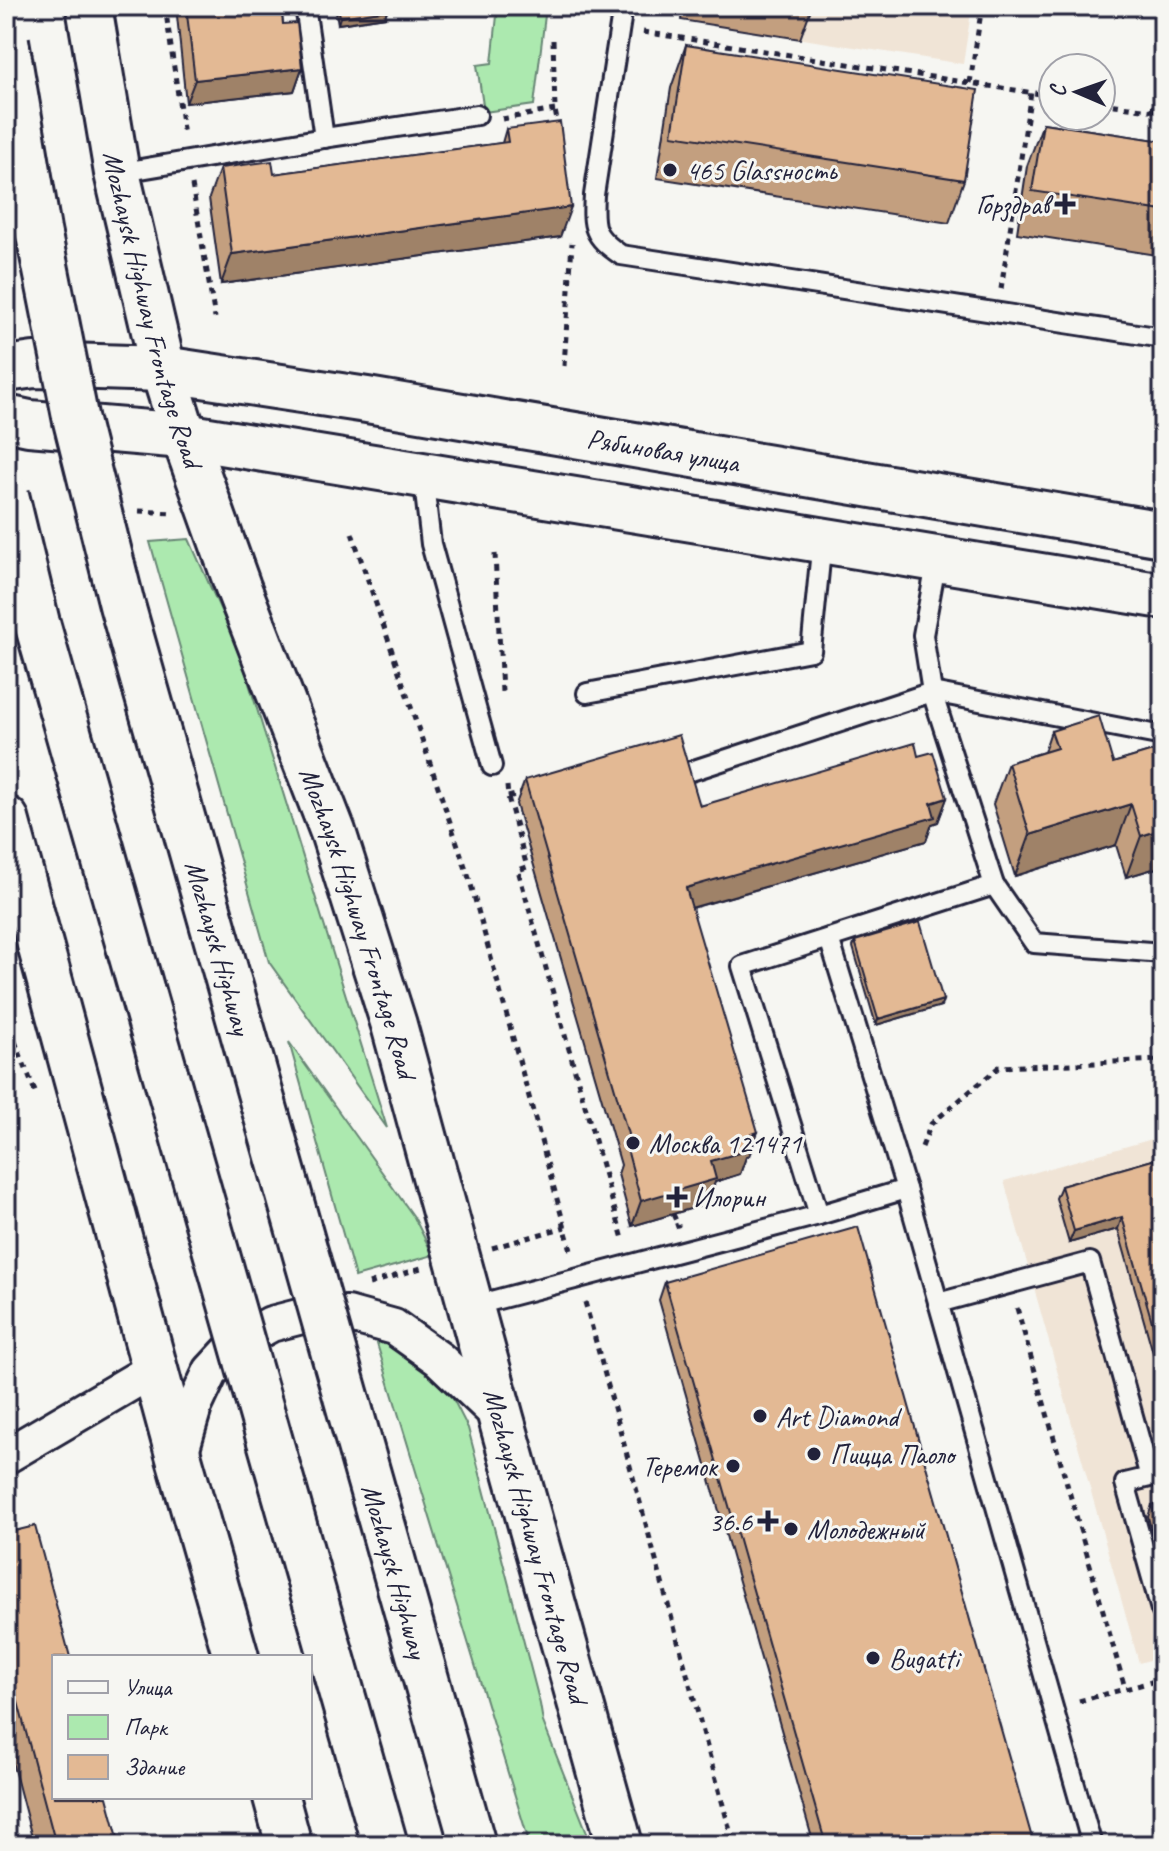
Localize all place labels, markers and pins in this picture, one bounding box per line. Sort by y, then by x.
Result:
place label: 465 Glassность [686,153,838,188]
marker: 465 Glassность [661,161,679,179]
place label: Горздрав [976,187,1054,222]
marker: Горздрав [1056,195,1074,213]
place label: Москва 121471 [649,1126,803,1161]
marker: Москва 121471 [624,1134,642,1152]
place label: Илорин [693,1180,767,1215]
marker: Илорин [668,1188,686,1206]
place label: Art Diamond [776,1399,902,1434]
marker: Art Diamond [751,1407,769,1425]
place label: Пицца Паоло [830,1437,957,1472]
marker: Пицца Паоло [805,1445,823,1463]
place label: Теремок [642,1449,719,1484]
marker: Теремок [724,1457,742,1475]
place label: 36.6 [709,1504,753,1539]
marker: 36.6 [759,1512,777,1530]
place label: Молодежный [807,1512,926,1547]
marker: Молодежный [782,1520,800,1538]
place label: Bugatti [889,1641,963,1676]
marker: Bugatti [864,1649,882,1667]

